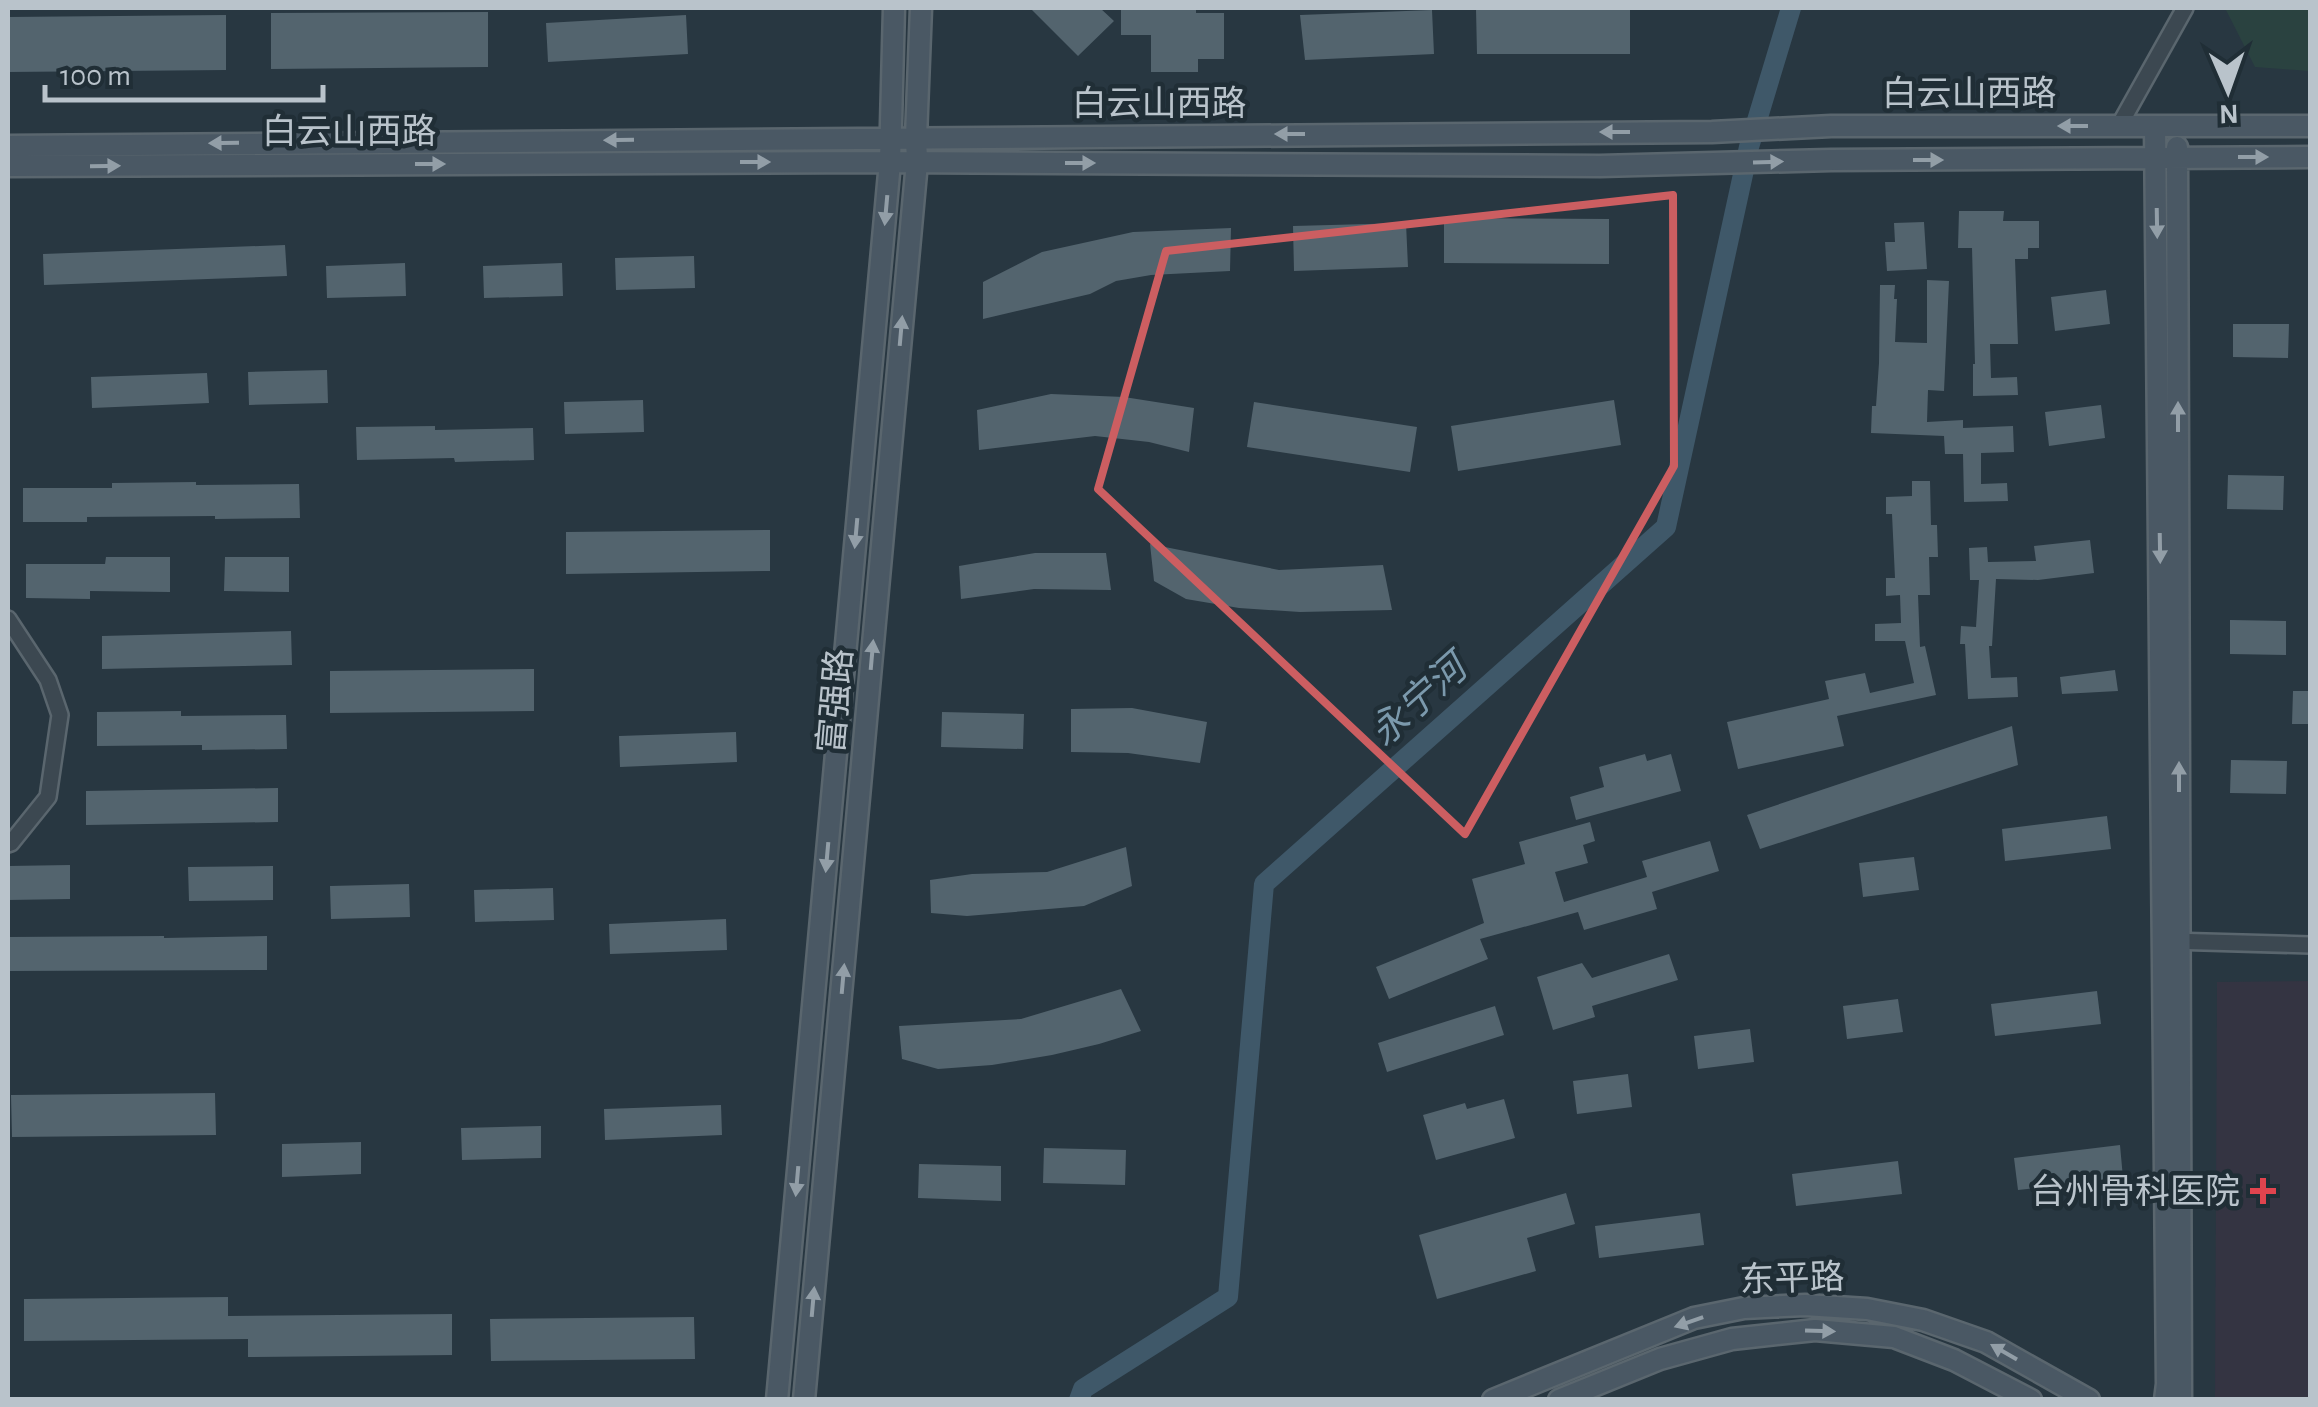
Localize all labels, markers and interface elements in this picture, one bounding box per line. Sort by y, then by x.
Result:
scale bar [45,40,322,102]
north arrow [2178,40,2278,140]
text: 100 m [60,61,131,91]
street label: 白云山西路 [1881,75,2057,112]
street label: 白云山西路 [1071,85,1247,122]
text: N [2219,99,2239,127]
street label: 白云山西路 [261,113,437,150]
one-way arrow [2057,118,2089,134]
one-way arrow [1598,124,1630,140]
one-way arrow [1273,126,1305,142]
one-way arrow [602,132,634,148]
one-way arrow [207,136,239,152]
one-way arrow [2238,149,2270,165]
one-way arrow [1913,151,1945,167]
one-way arrow [1752,153,1784,169]
one-way arrow [739,154,771,170]
one-way arrow [1064,155,1096,171]
one-way arrow [414,156,446,172]
one-way arrow [89,157,121,173]
one-way arrow [878,194,894,226]
one-way arrow [2149,208,2165,240]
one-way arrow [894,315,910,347]
one-way arrow [2170,401,2186,433]
one-way arrow [848,518,864,550]
one-way arrow [2152,533,2168,565]
one-way arrow [864,639,880,670]
water label: 永宁河 [1362,642,1480,754]
street label: 富强路 [812,647,859,755]
one-way arrow [2171,761,2187,793]
one-way arrow [818,842,834,873]
one-way arrow [835,962,851,994]
one-way arrow [789,1165,805,1197]
place label: 台州骨科医院 [2030,1173,2240,1210]
marker: 台州骨科医院 [2250,1178,2276,1204]
street label: 东平路 [1739,1258,1845,1299]
one-way arrow [806,1286,822,1318]
one-way arrow [1673,1315,1703,1330]
one-way arrow [1805,1324,1837,1340]
one-way arrow [1990,1344,2018,1361]

